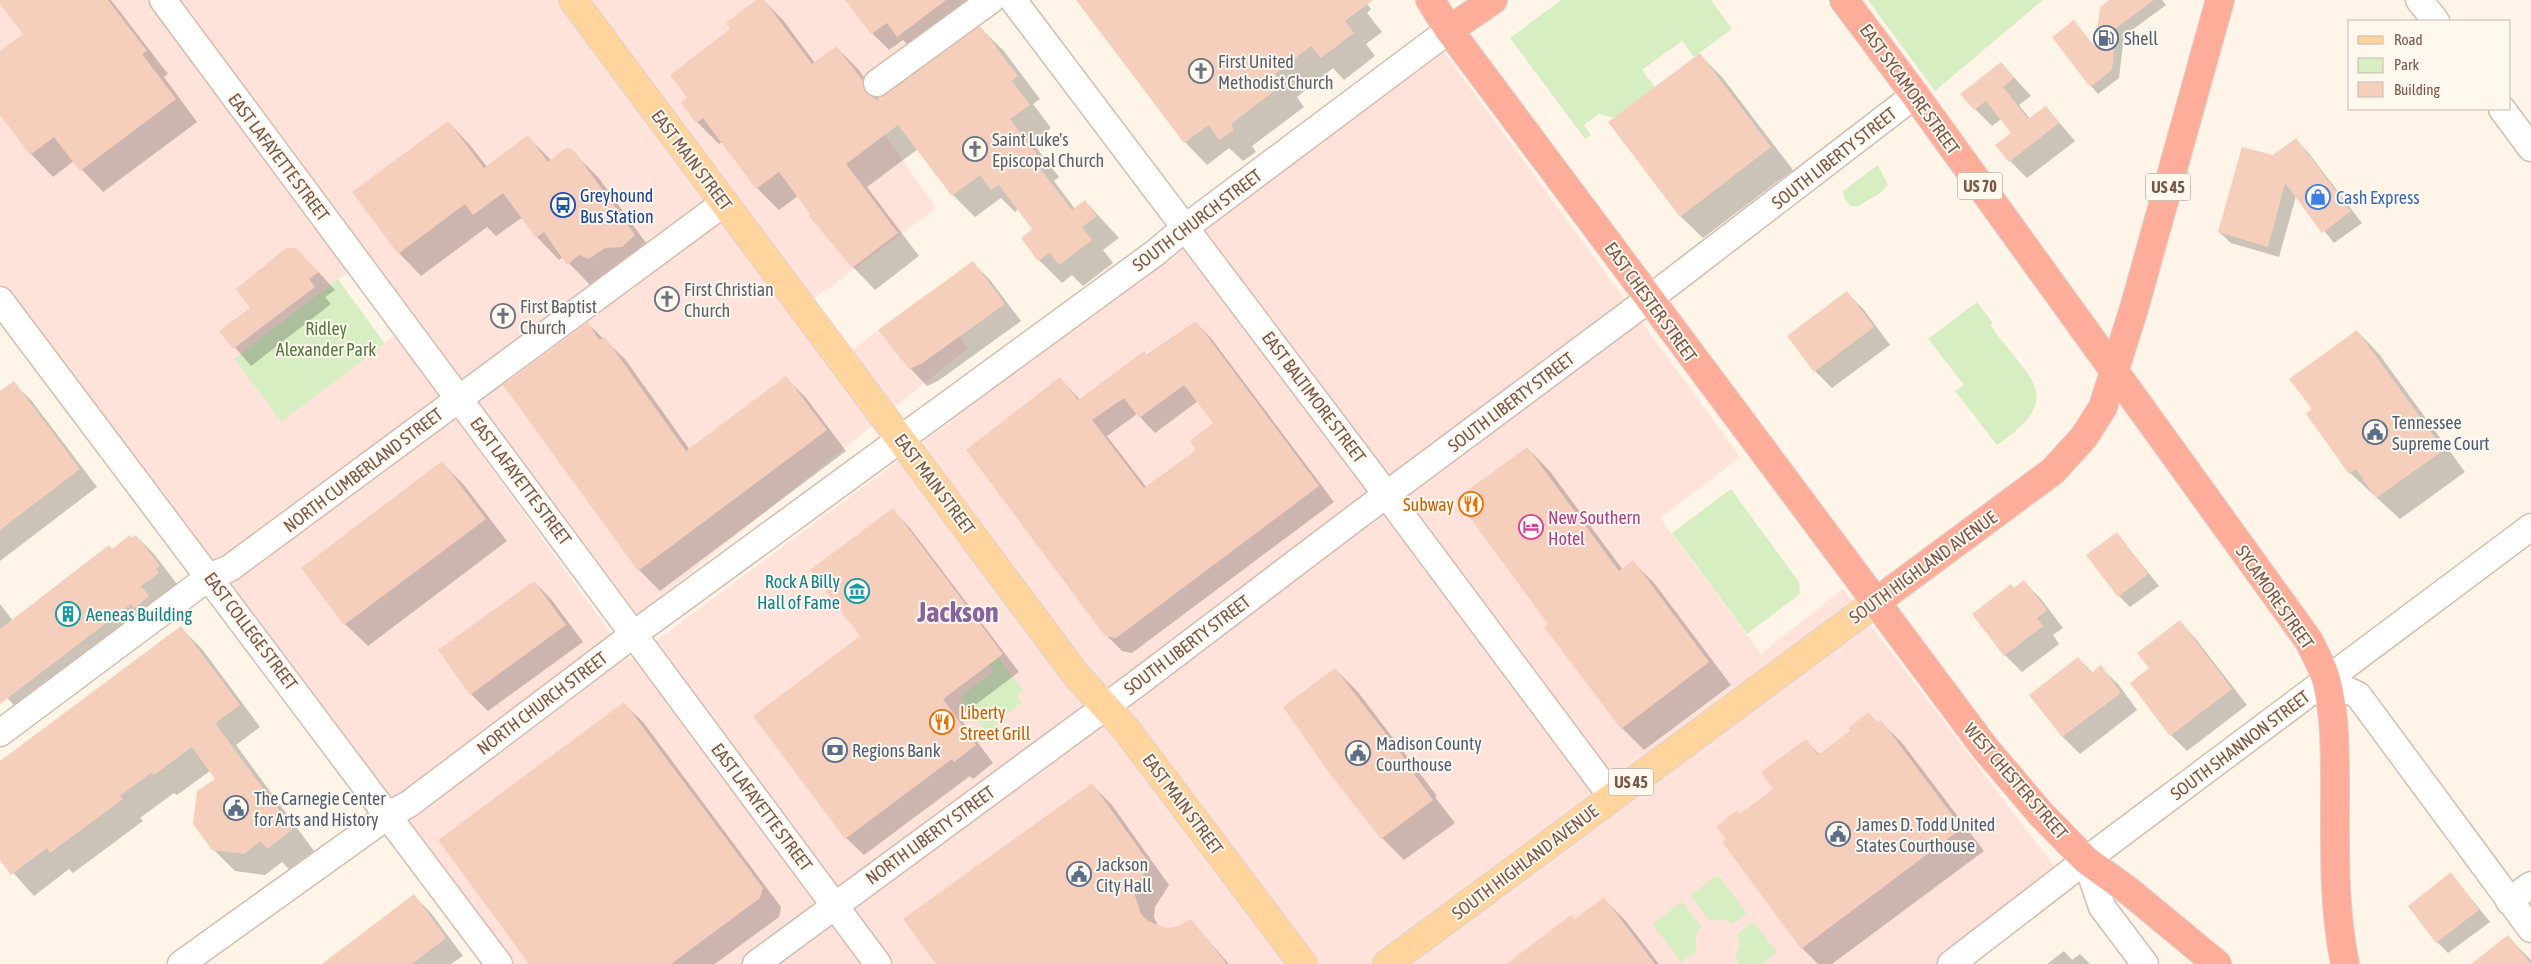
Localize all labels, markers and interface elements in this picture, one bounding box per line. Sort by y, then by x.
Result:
street label: EAST SYCAMORE STREET [1856,20,1964,158]
legend [2348,20,2511,110]
fuel station icon: Shell [2093,25,2119,51]
place label: Shell [2124,28,2158,49]
text: Road [2394,31,2423,48]
place label: First United Methodist Church [1218,51,1334,93]
text: Park [2394,56,2419,73]
church icon: First United Methodist Church [1188,58,1214,84]
text: Building [2394,81,2440,98]
street label: EAST LAFAYETTE STREET [224,89,334,225]
street label: SOUTH LIBERTY STREET [1768,103,1901,213]
street label: EAST MAIN STREET [647,105,737,215]
place label: Saint Luke's Episcopal Church [992,129,1104,171]
church icon: Saint Luke's Episcopal Church [962,136,988,162]
street label: SOUTH CHURCH STREET [1128,165,1266,275]
road number: US 70 [1958,172,2002,200]
road number: US 45 [2146,173,2190,200]
shop icon: Cash Express [2305,184,2331,210]
place label: Greyhound Bus Station [580,185,654,227]
place label: Cash Express [2336,187,2420,208]
bus stop icon: Greyhound Bus Station [550,192,576,218]
street label: EAST CHESTER STREET [1600,238,1702,366]
place label: First Christian Church [684,279,774,321]
church icon: First Christian Church [654,286,680,312]
place label: First Baptist Church [520,296,597,338]
church icon: First Baptist Church [490,303,516,329]
park label: Ridley Alexander Park [276,318,376,360]
street label: EAST BALTIMORE STREET [1258,327,1370,467]
street label: SOUTH LIBERTY STREET [1444,348,1578,456]
street label: NORTH CUMBERLAND STREET [279,403,447,537]
place label: Tennessee Supreme Court [2392,412,2489,454]
street label: EAST LAFAYETTE STREET [466,413,576,549]
public building icon: Tennessee Supreme Court [2362,419,2388,445]
street label: EAST MAIN STREET [890,429,980,539]
restaurant icon: Subway [1458,491,1484,517]
place label: Subway [1403,494,1454,515]
street label: SOUTH HIGHLAND AVENUE [1845,506,2001,628]
place label: New Southern Hotel [1548,507,1641,549]
hotel icon: New Southern Hotel [1518,514,1544,540]
street label: SYCAMORE STREET [2232,541,2318,653]
street label: EAST COLLEGE STREET [200,568,302,694]
place label: Rock A Billy Hall of Fame [757,571,840,613]
museum icon: Rock A Billy Hall of Fame [844,578,870,604]
street label: SOUTH LIBERTY STREET [1120,591,1254,699]
district label: Jackson [916,596,999,628]
building icon: Aeneas Building [55,601,81,627]
place label: Aeneas Building [86,604,192,625]
street label: NORTH CHURCH STREET [473,647,611,759]
street label: SOUTH SHANNON STREET [2166,686,2314,804]
place label: Liberty Street Grill [960,702,1031,744]
restaurant icon: Liberty Street Grill [929,709,955,735]
street label: WEST CHESTER STREET [1960,719,2072,843]
place label: Madison County Courthouse [1376,733,1482,775]
bank icon: Regions Bank [822,737,848,763]
street label: EAST LAFAYETTE STREET [707,739,817,875]
place label: Regions Bank [852,740,941,761]
public building icon: Madison County Courthouse [1345,740,1371,766]
street label: EAST MAIN STREET [1138,749,1228,859]
road number: US 45 [1608,769,1654,796]
street label: NORTH LIBERTY STREET [862,781,998,889]
place label: The Carnegie Center for Arts and History [254,788,386,830]
public building icon: The Carnegie Center for Arts and History [223,795,249,821]
street label: SOUTH HIGHLAND AVENUE [1448,800,1602,924]
place label: James D. Todd United States Courthouse [1856,814,1995,856]
public building icon: James D. Todd United States Courthouse [1825,821,1851,847]
place label: Jackson City Hall [1096,854,1152,896]
public building icon: Jackson City Hall [1066,861,1092,887]

